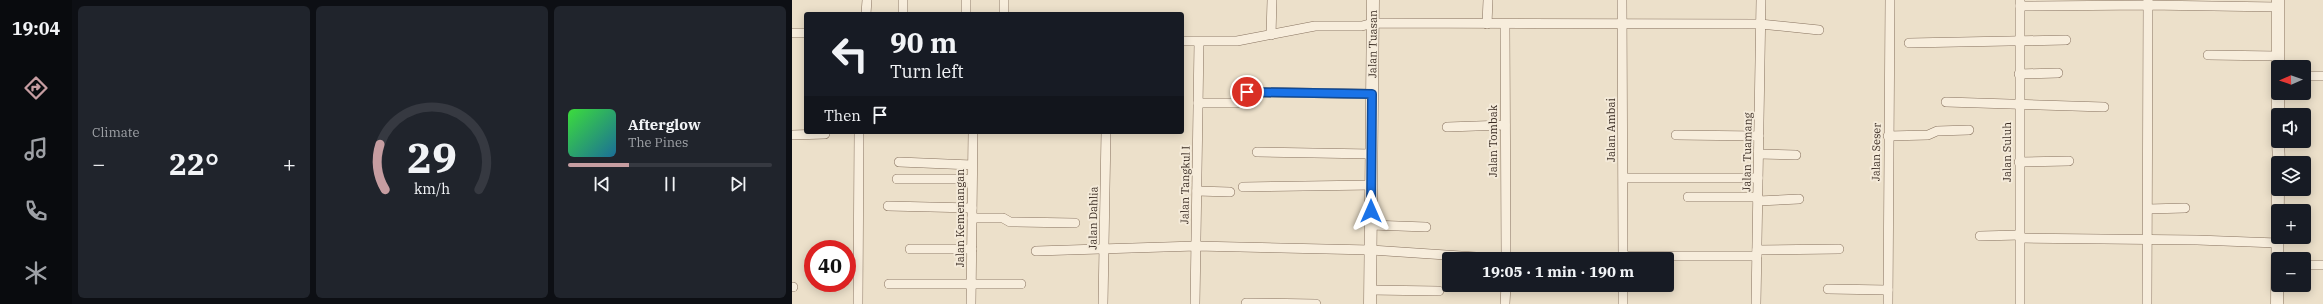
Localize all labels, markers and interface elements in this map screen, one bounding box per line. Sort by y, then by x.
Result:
street label: Jalan Tuasan [1365,10,1380,78]
text: 19:04 [12,17,60,40]
text: 90 m [890,24,957,61]
icon: left [824,28,876,80]
text: Turn left [890,60,964,83]
north arrow [2271,60,2311,100]
map controls [2271,60,2311,292]
icon: directions [22,74,50,102]
pin [1230,75,1264,109]
icon: arrive [1236,81,1258,103]
street label: Jalan Ambai [1604,97,1618,162]
icon: arrive [869,104,891,126]
street label: Jalan Tombak [1486,104,1500,177]
text: Then [824,106,861,125]
button: sound [2271,108,2311,148]
street label: Jalan Tuamang [1739,112,1755,192]
text: Afterglow [628,115,701,134]
street label: Jalan Suluh [2000,122,2014,182]
street label: Jalan Seser [1868,123,1884,181]
text: Climate [92,124,139,141]
text: 29 [407,130,457,184]
text: The Pines [628,134,688,151]
icon: music [22,135,50,163]
text: 22° [169,144,219,183]
street label: Jalan Tangkul I [1177,145,1193,224]
text: − [92,149,105,178]
text: + [283,149,296,178]
button: layers [2271,156,2311,196]
street label: Jalan Kemenangan [953,169,967,267]
icon: previous [591,173,613,195]
icon: pause [659,173,681,195]
icon: next [727,173,749,195]
text: km/h [414,179,450,198]
street label: Jalan Dahlia [1085,186,1101,250]
position arrow [1350,190,1392,232]
icon: phone [22,197,50,225]
button: + [2271,204,2311,244]
speed limit sign: 40 [804,240,856,292]
button: − [2271,252,2311,292]
icon: climate [22,259,50,287]
text: 19:05 · 1 min · 190 m [1482,262,1634,281]

